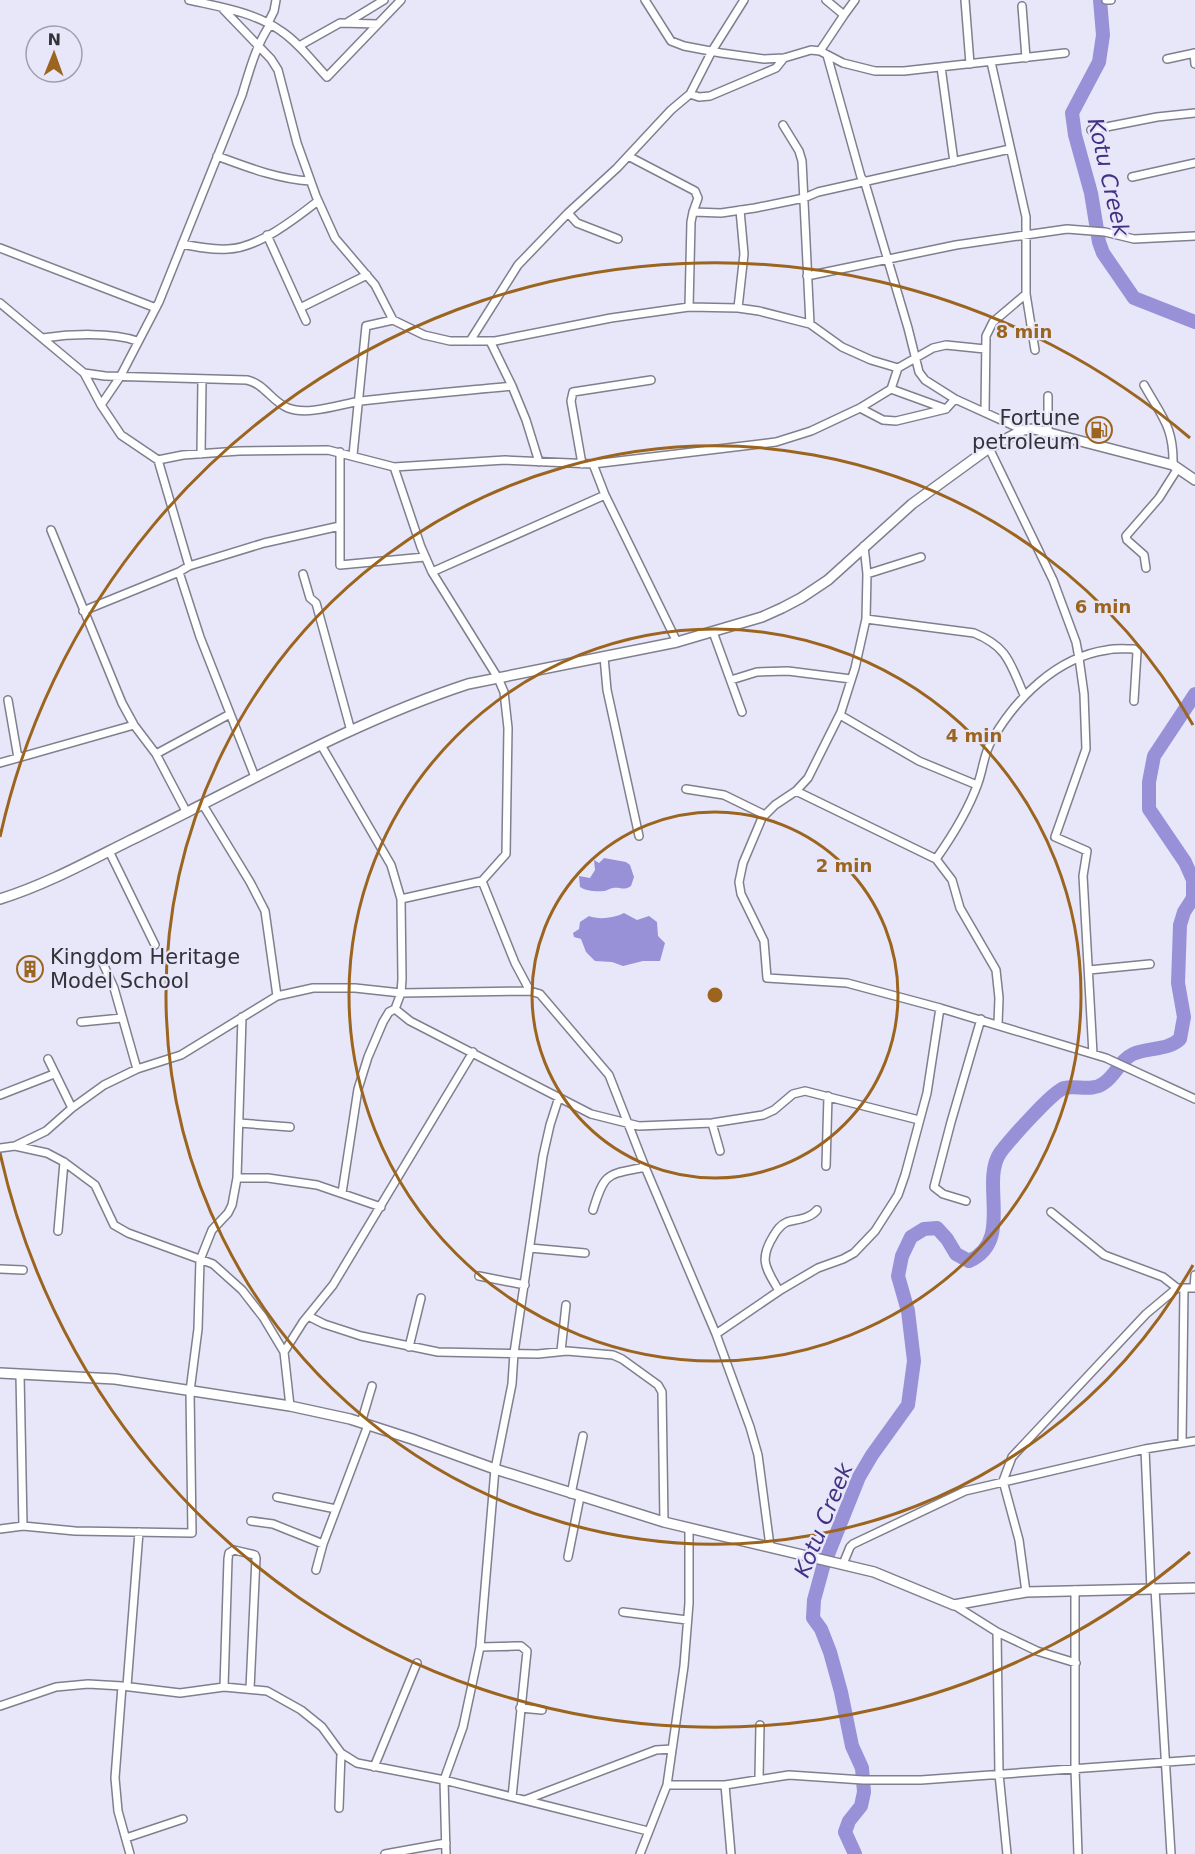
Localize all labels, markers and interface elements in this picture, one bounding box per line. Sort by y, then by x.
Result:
north arrow [24,24,84,84]
text: N [47,30,61,49]
water label: Kotu Creek [1083,115,1135,240]
text: 8 min [996,321,1052,342]
place label: Fortune petroleum [972,406,1080,454]
fuel station icon: Fortune petroleum [1084,415,1114,445]
text: 6 min [1075,596,1131,617]
text: 4 min [946,725,1002,746]
text: 2 min [816,855,872,876]
place label: Kingdom Heritage Model School [50,945,240,993]
building icon: Kingdom Heritage Model School [15,954,45,984]
centre of rings [705,985,725,1005]
water label: Kotu Creek [789,1458,858,1581]

